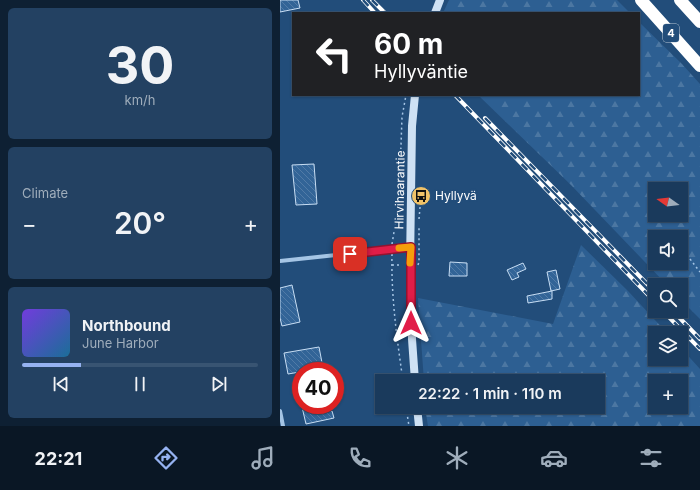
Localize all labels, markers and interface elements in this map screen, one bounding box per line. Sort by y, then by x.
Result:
road number: 4 [663,24,679,42]
text: 60 m [374,27,443,61]
icon: left [308,28,360,80]
text: 30 [106,34,174,97]
text: Hyllyväntie [374,61,468,82]
text: km/h [125,92,155,108]
street label: Hirvihaarantie [391,150,408,230]
north arrow [648,182,688,222]
map controls [648,182,688,414]
text: Climate [22,185,68,201]
bus stop icon: Hyllyvä [410,185,432,207]
place label: Hyllyvä [435,188,477,203]
text: 20° [114,205,166,241]
text: − [22,211,37,237]
text: + [243,211,258,237]
button: sound [648,230,688,270]
pin [333,237,367,271]
icon: arrive [339,243,361,265]
button: search [648,278,688,318]
position arrow [390,302,432,344]
text: Northbound [82,316,171,335]
button: layers [648,326,688,366]
text: June Harbor [82,335,159,351]
speed limit sign: 40 [292,362,344,414]
icon: previous [50,373,72,395]
icon: pause [129,373,151,395]
icon: next [208,373,230,395]
button: + [648,374,688,414]
text: 22:22 · 1 min · 110 m [418,384,562,403]
icon: directions [152,444,180,472]
icon: music [249,444,277,472]
icon: phone [346,444,374,472]
icon: climate [443,444,471,472]
icon: car [540,444,568,472]
icon: filters [637,444,665,472]
text: 22:21 [35,448,82,469]

